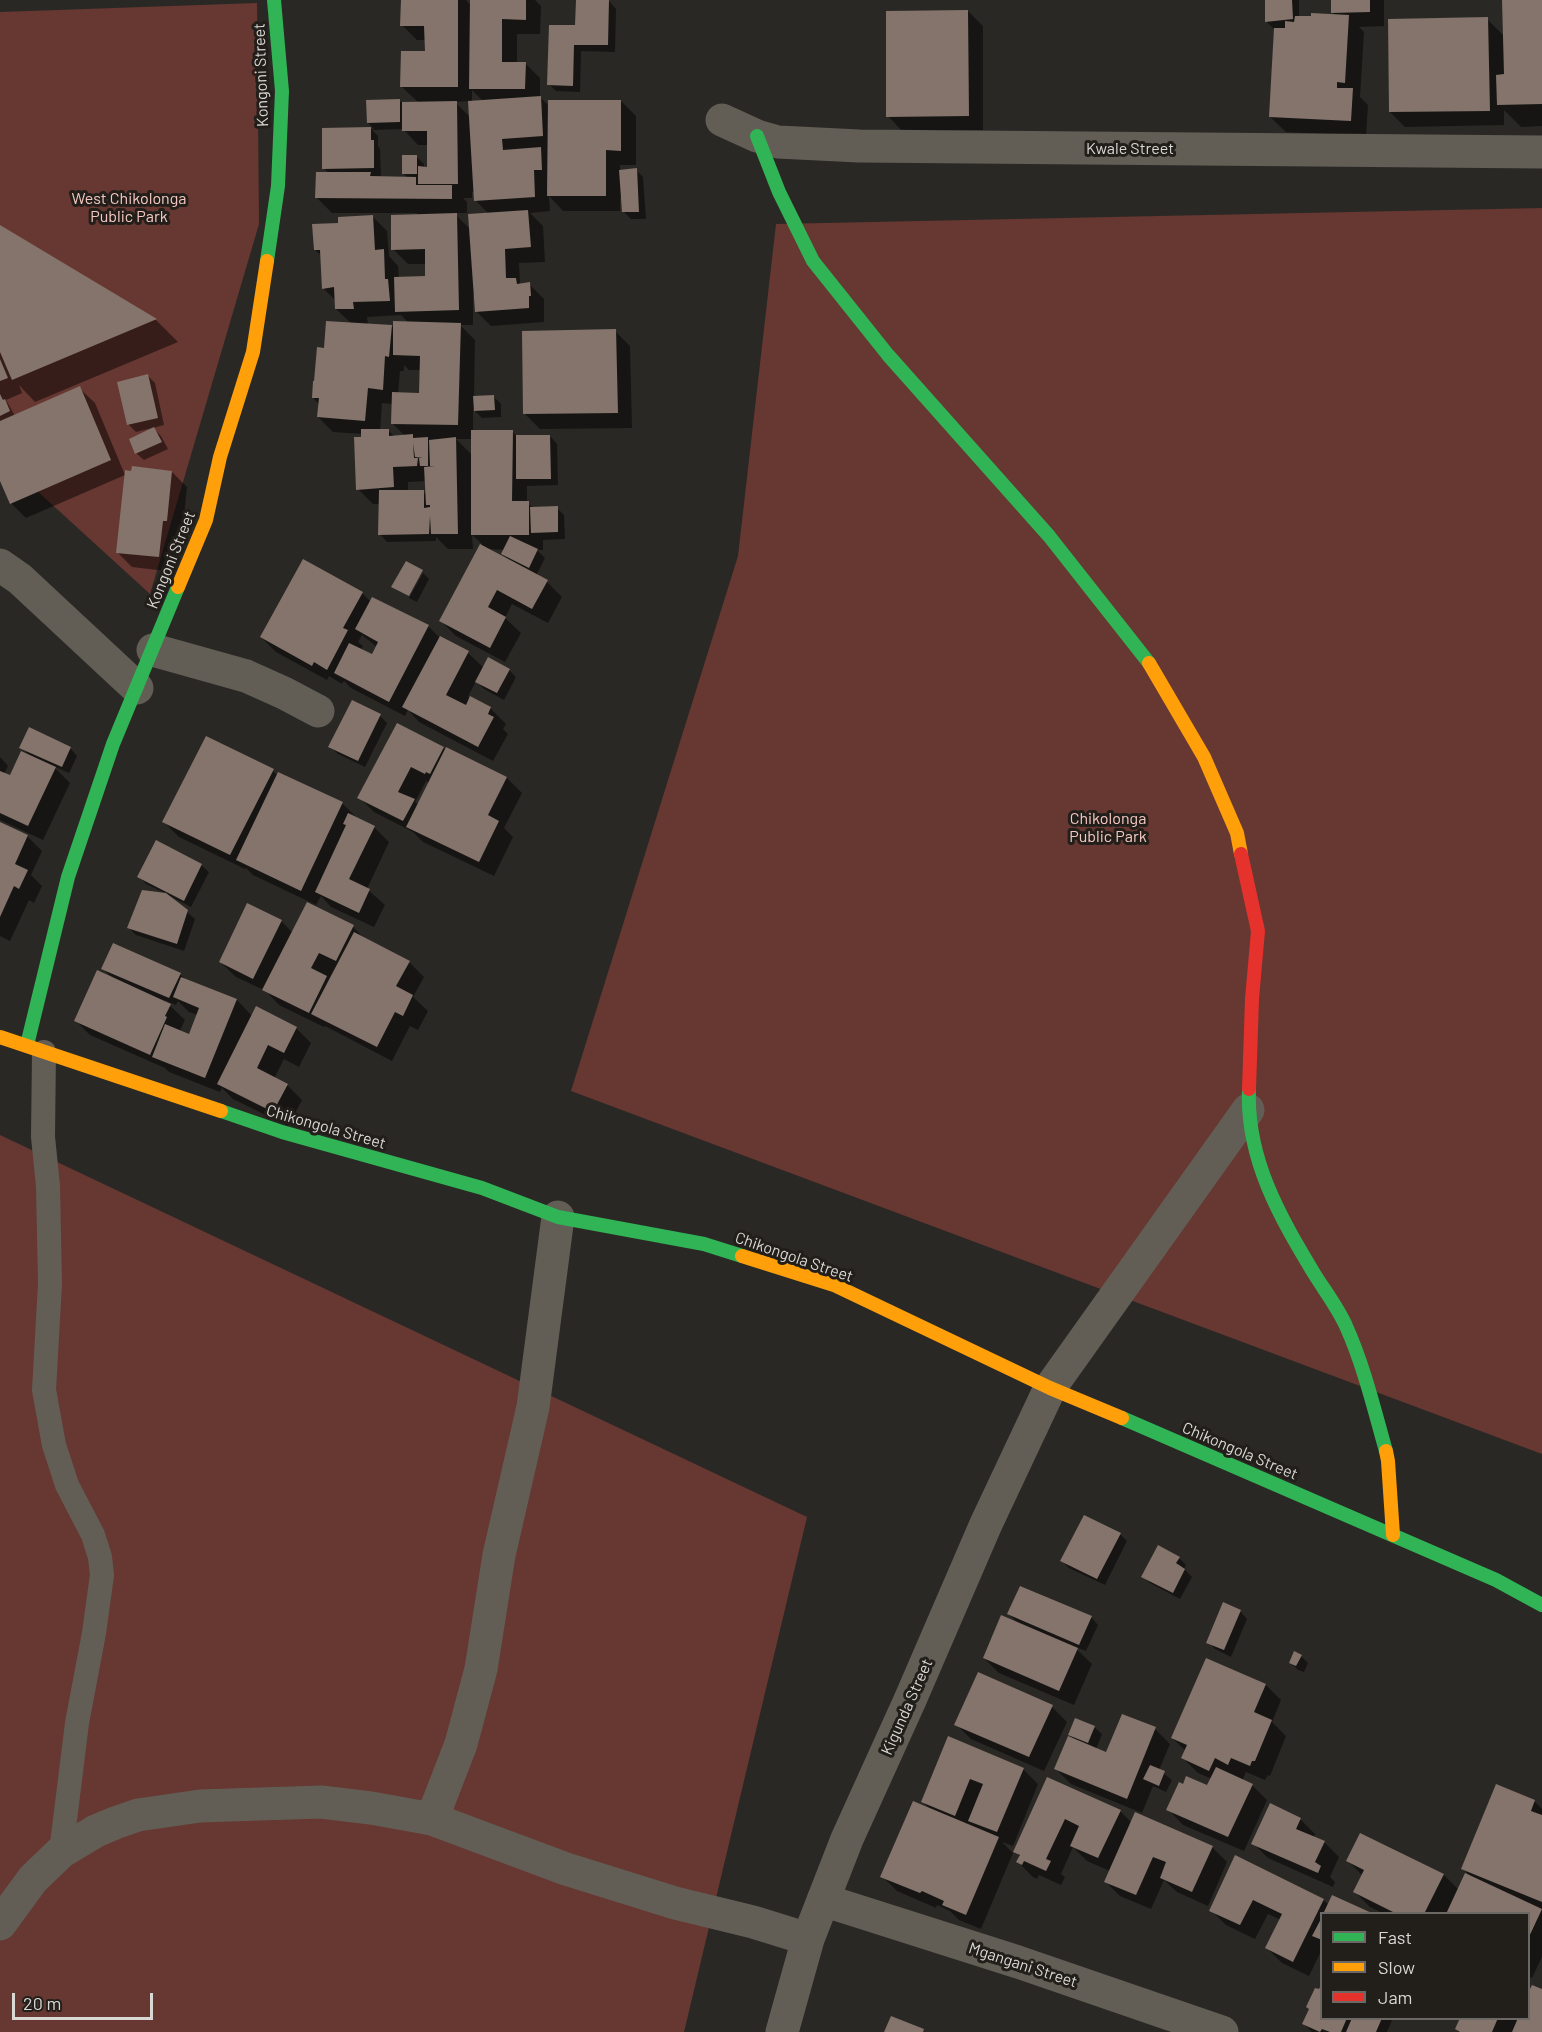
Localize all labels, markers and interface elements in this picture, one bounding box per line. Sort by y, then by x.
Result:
street label: Kongoni Street [250,23,272,127]
street label: Kwale Street [1086,139,1174,159]
park label: West Chikolonga Public Park [72,189,186,227]
street label: Kongoni Street [143,508,199,612]
park label: Chikolonga Public Park [1069,809,1147,847]
street label: Chikongola Street [264,1101,388,1153]
street label: Chikongola Street [732,1228,856,1286]
street label: Chikongola Street [1179,1418,1301,1484]
street label: Kigunda Street [877,1656,937,1758]
legend [1320,1912,1530,2020]
text: Fast [1378,1926,1412,1948]
street label: Mgangani Street [966,1938,1080,1992]
text: Slow [1378,1956,1415,1978]
scale bar [15,1981,156,2019]
text: Jam [1378,1986,1412,2008]
text: 20 m [23,1992,61,2014]

